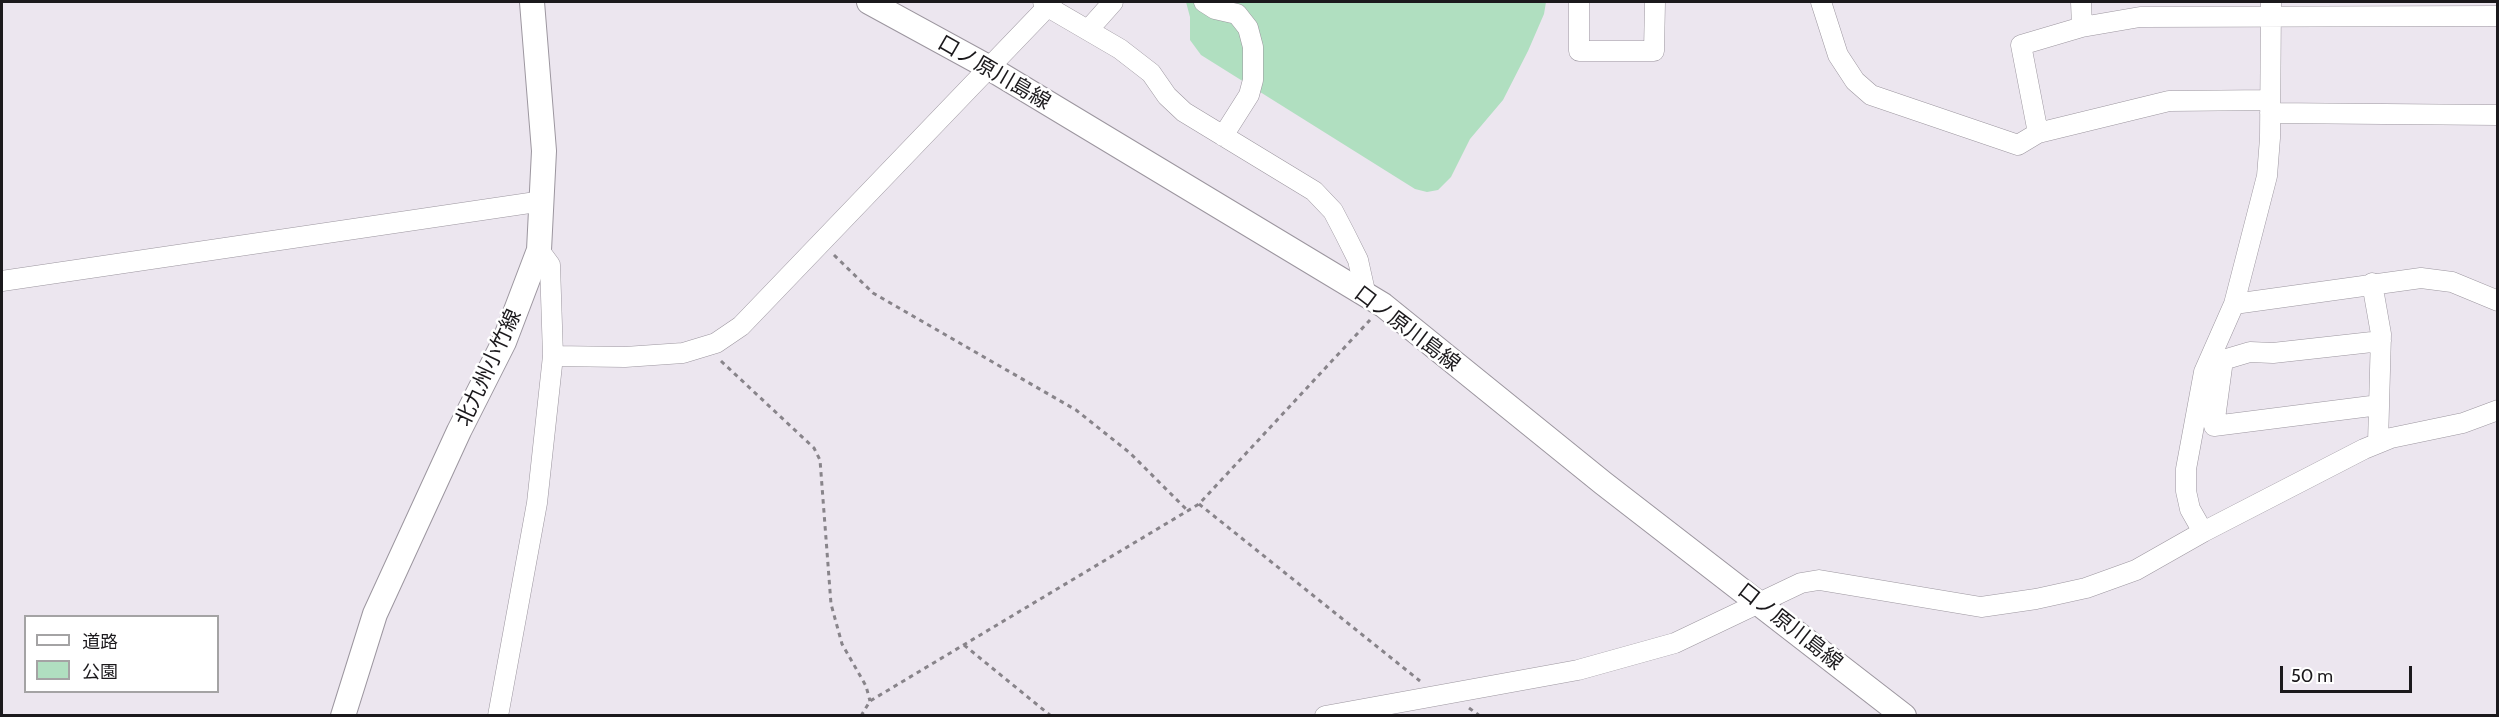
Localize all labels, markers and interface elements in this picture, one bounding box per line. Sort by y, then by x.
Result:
street label: 口ノ原川島線 [933,31,1055,115]
street label: 口ノ原川島線 [1349,281,1465,377]
street label: 北九州小竹線 [451,306,527,430]
street label: 口ノ原川島線 [1733,578,1847,676]
legend [24,615,219,693]
text: 道路 [82,631,118,653]
scale bar [2283,654,2415,692]
text: 公園 [82,661,118,683]
text: 50 m [2291,665,2333,687]

